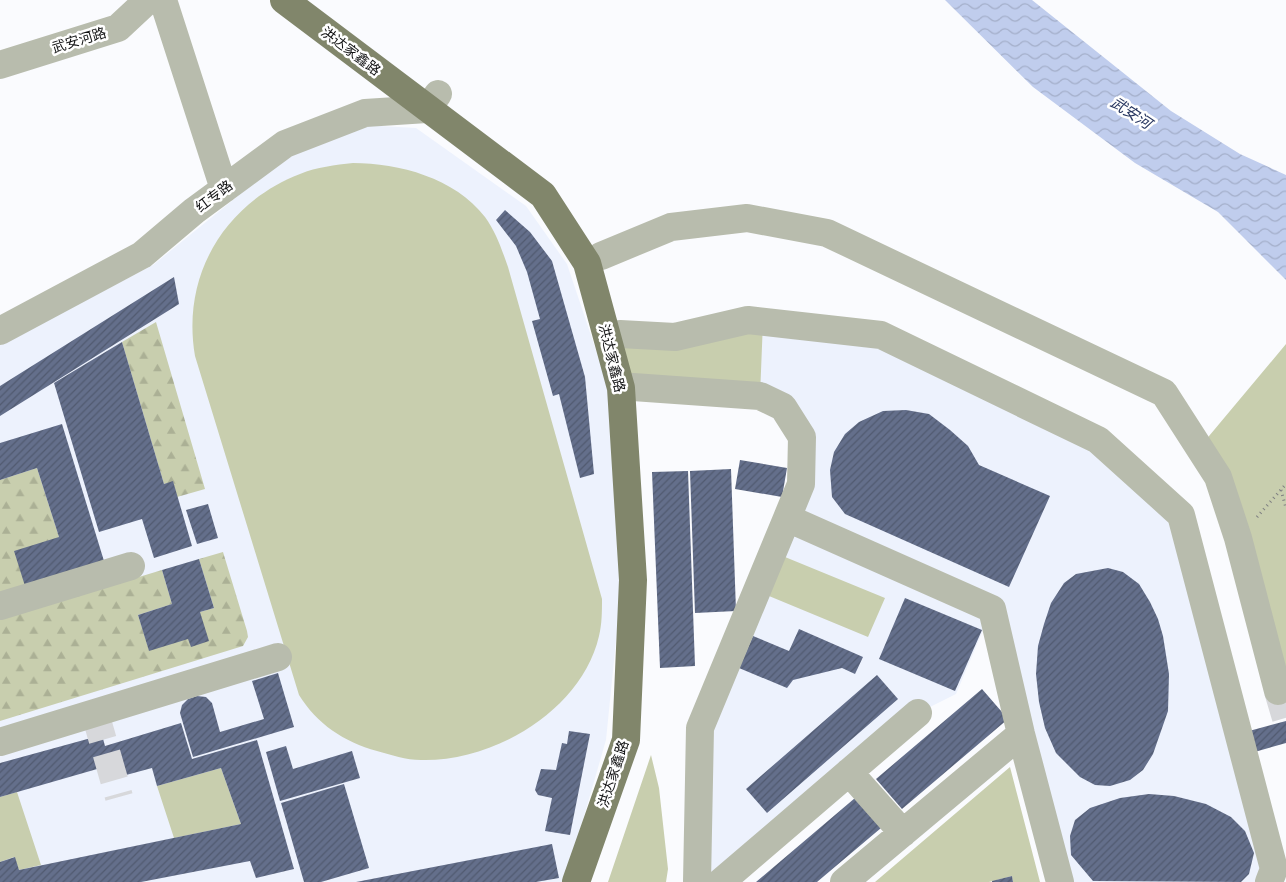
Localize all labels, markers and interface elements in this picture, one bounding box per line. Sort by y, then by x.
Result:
street label: 武安河路 [50,23,108,57]
street label: 洪达家鑫路 [318,23,384,79]
water label: 武安河 [1107,92,1158,134]
street label: 红专路 [192,176,236,216]
street label: 洪达家鑫路 [595,322,629,394]
street label: 洪达家鑫路 [594,738,632,810]

